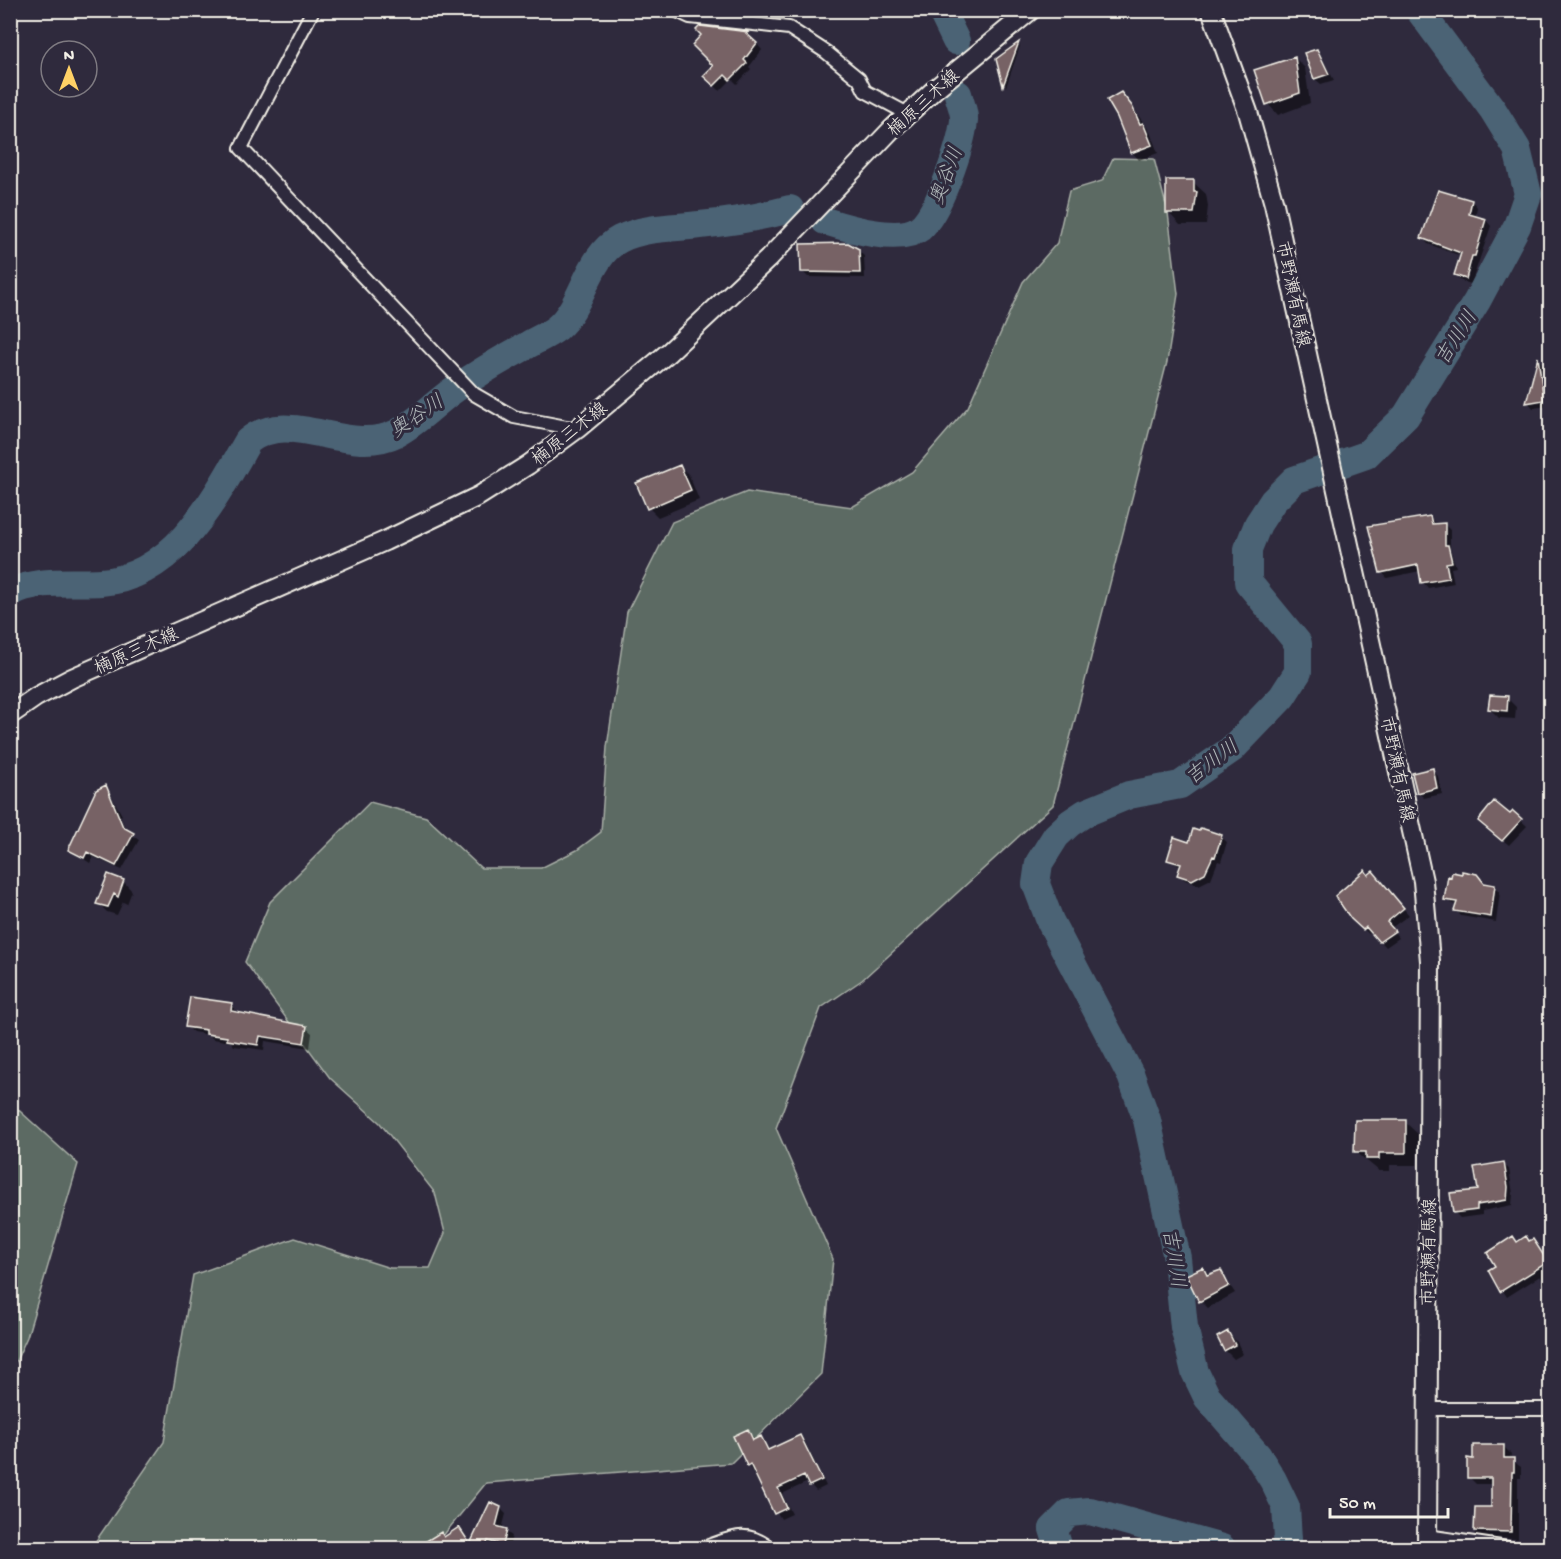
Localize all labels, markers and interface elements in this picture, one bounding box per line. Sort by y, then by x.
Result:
north arrow [39,39,99,99]
text: N [64,48,75,67]
street label: 楠原三木線 [884,65,965,142]
water label: 奥谷川 [925,143,970,208]
street label: 市野瀬有馬線 [1270,239,1314,350]
water label: 吉川川 [1431,307,1484,370]
water label: 奥谷川 [386,390,449,444]
street label: 楠原三木線 [528,398,612,471]
street label: 楠原三木線 [91,623,182,680]
street label: 市野瀬有馬線 [1374,714,1418,825]
water label: 吉川川 [1182,736,1244,791]
street label: 市野瀬有馬線 [1418,1198,1442,1306]
water label: 吉川川 [1155,1227,1189,1290]
scale bar [1330,1481,1448,1519]
text: 50 m [1339,1494,1376,1515]

